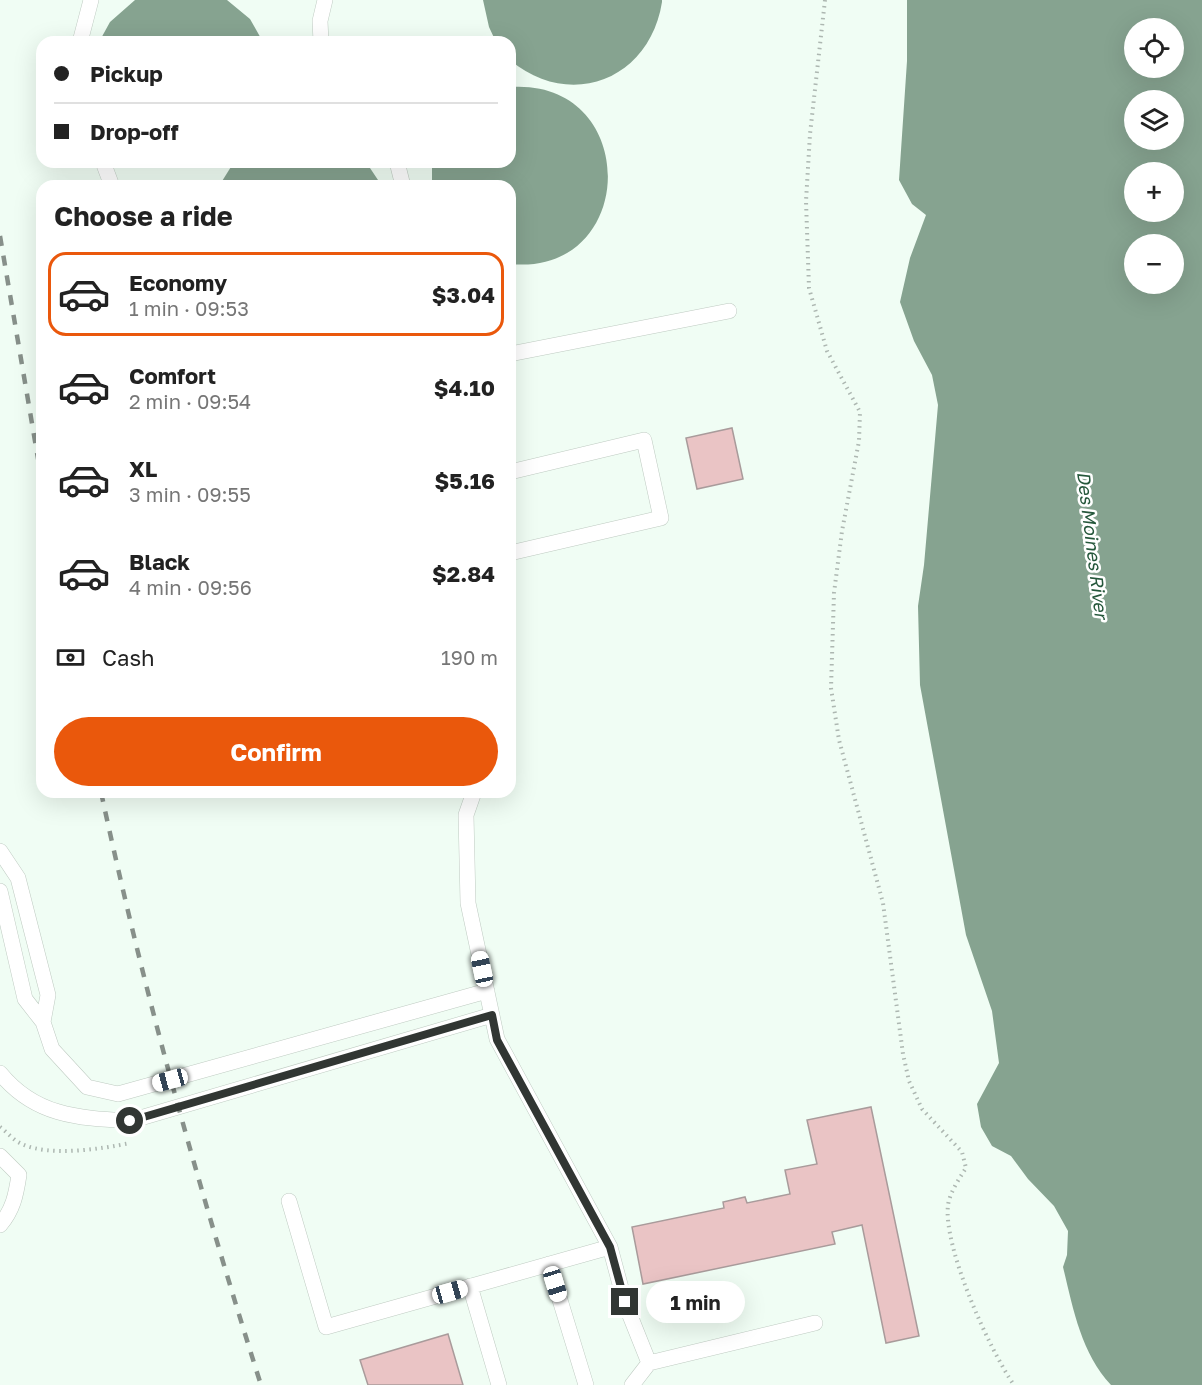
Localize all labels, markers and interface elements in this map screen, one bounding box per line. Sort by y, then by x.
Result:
map controls [1124,18,1184,294]
button: locate [1124,18,1184,78]
text: Pickup [90,60,163,87]
button: layers [1124,90,1184,150]
text: Drop-off [90,118,179,145]
button: + [1124,162,1184,222]
text: Choose a ride [54,200,233,232]
button: − [1124,234,1184,294]
icon: car [57,267,111,321]
text: Economy [129,269,227,296]
text: $3.04 [432,281,495,308]
text: 1 min · 09:53 [129,296,249,320]
icon: car [57,360,111,414]
text: Comfort [129,362,216,389]
text: $4.10 [434,374,495,401]
text: 2 min · 09:54 [129,389,251,413]
icon: car [57,453,111,507]
text: XL [129,455,157,482]
text: $5.16 [434,467,495,494]
water label: Des Moines River [1073,470,1113,623]
text: 3 min · 09:55 [129,482,251,506]
icon: car [57,546,111,600]
text: Black [129,548,190,575]
text: $2.84 [432,560,495,587]
text: 4 min · 09:56 [129,575,252,599]
icon: cash [54,641,87,674]
text: Cash [102,644,155,671]
text: 190 m [441,645,498,669]
button: Confirm [54,717,498,786]
car [469,950,495,988]
car [150,1067,190,1093]
route start [116,1107,143,1134]
car [541,1264,569,1304]
car [430,1278,470,1306]
callout: 1 min [646,1281,745,1323]
route end [611,1288,638,1315]
text: 1 min [670,1290,721,1314]

